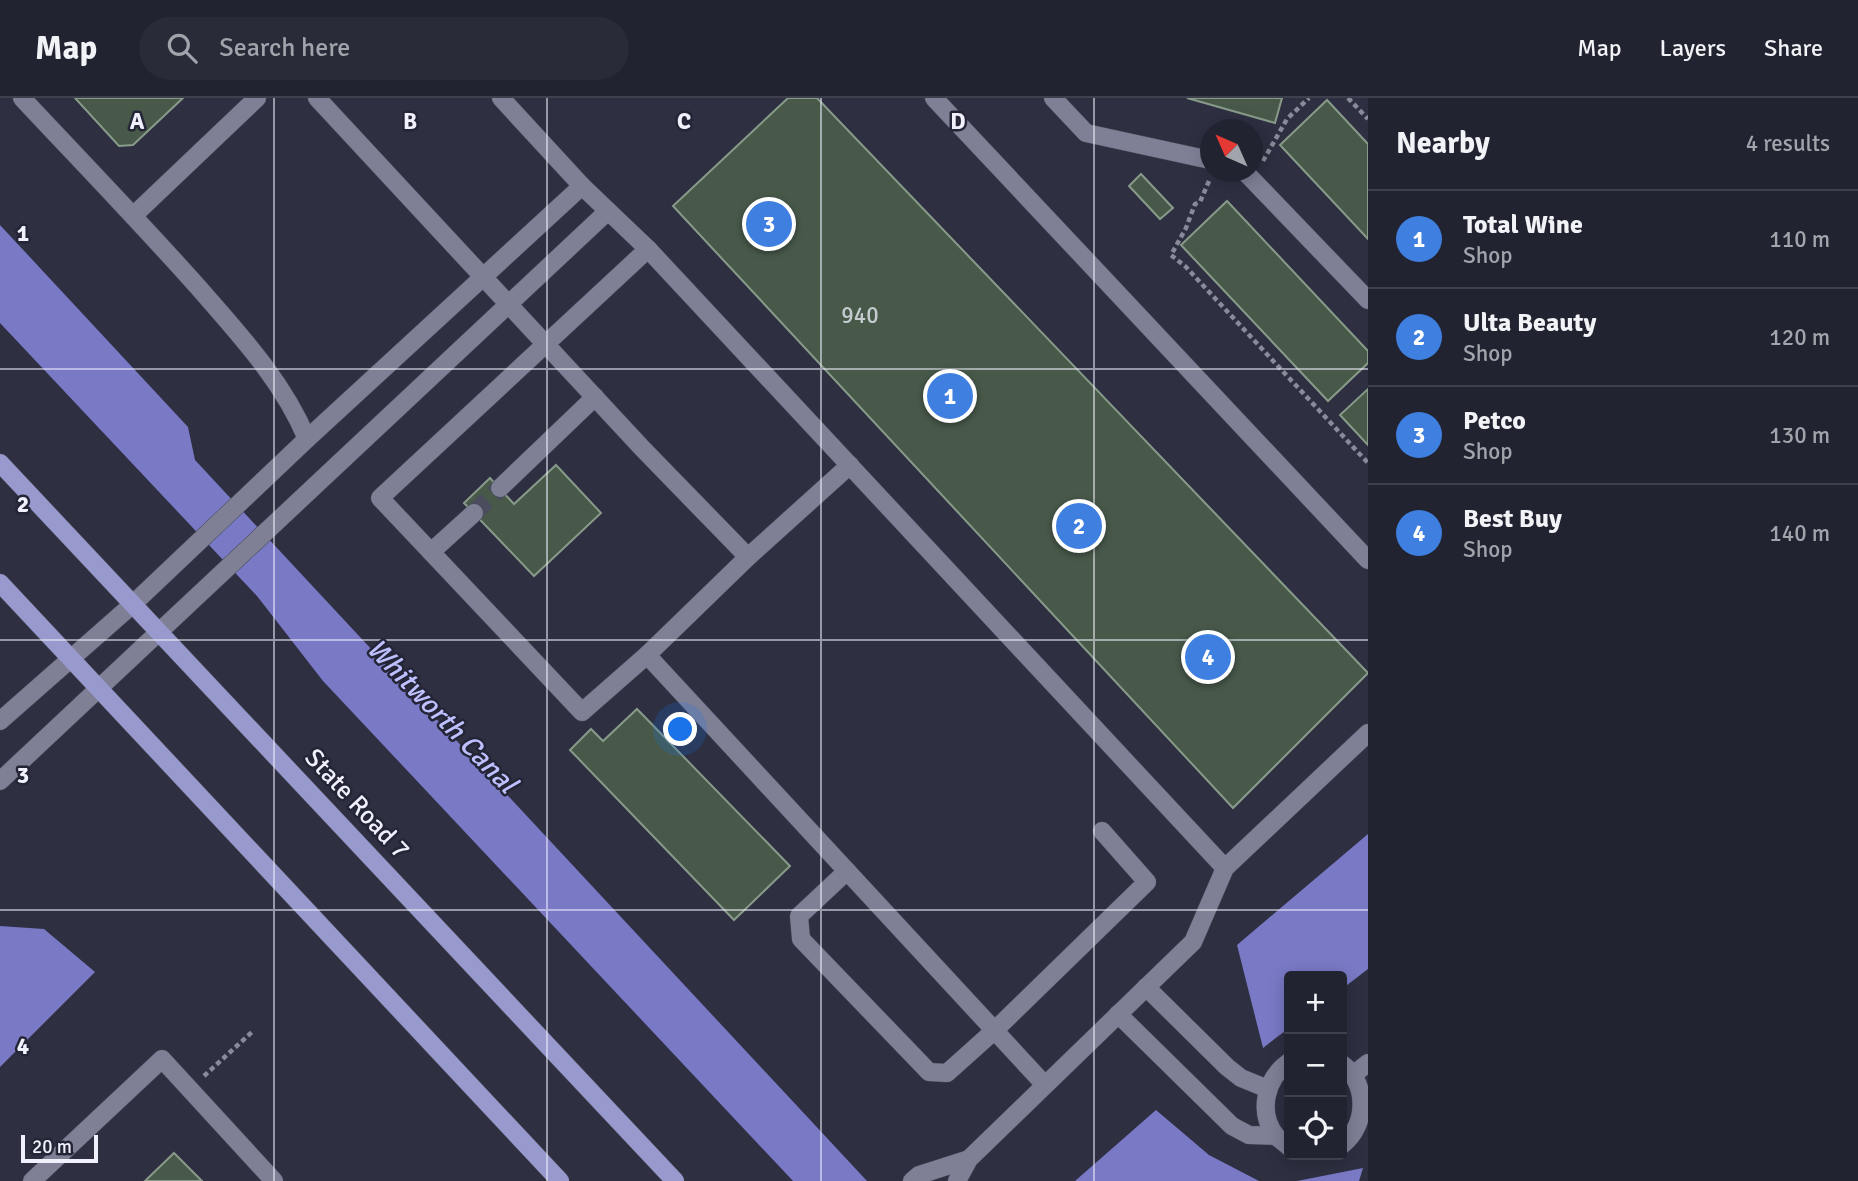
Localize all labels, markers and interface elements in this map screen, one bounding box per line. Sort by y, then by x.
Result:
search box [139,17,629,80]
text: Map [35,28,97,69]
icon: search [163,29,201,67]
text: Search here [219,32,350,64]
text: Map [1577,33,1622,63]
text: Layers [1660,33,1726,63]
text: Share [1764,33,1823,63]
text: A [130,107,145,136]
text: B [403,107,417,136]
text: C [677,107,691,136]
text: D [950,107,966,136]
north arrow [1200,119,1263,182]
text: Nearby [1396,125,1490,162]
text: 4 results [1746,129,1830,158]
pin: 3 [746,198,792,250]
text: Total Wine [1463,209,1583,241]
text: 1 [17,219,29,248]
text: 1 [1413,225,1425,254]
text: 110 m [1769,225,1830,254]
text: Shop [1463,241,1512,270]
house number: 940 [841,301,879,330]
text: Ulta Beauty [1463,307,1597,339]
text: 2 [1413,323,1425,352]
text: 120 m [1769,323,1830,352]
text: Shop [1463,339,1512,368]
pin: 1 [927,370,973,422]
text: Petco [1463,405,1526,437]
text: 3 [1413,421,1425,450]
text: 130 m [1769,421,1830,450]
text: Shop [1463,437,1512,466]
text: 2 [17,490,29,519]
pin: 2 [1056,500,1102,552]
text: Best Buy [1463,503,1562,535]
text: 4 [1413,519,1425,548]
text: 140 m [1769,519,1830,548]
text: Shop [1463,535,1512,564]
pin: 4 [1185,631,1231,683]
water label: Whitworth Canal [360,632,525,802]
your location [663,712,697,746]
street label: State Road 7 [298,742,416,866]
text: 3 [17,761,29,790]
map controls [1284,971,1347,1160]
button: + [1284,971,1347,1034]
text: 4 [17,1032,29,1061]
button: − [1284,1034,1347,1097]
button: locate [1284,1097,1347,1160]
scale bar [21,1132,98,1164]
text: 20 m [32,1135,72,1159]

